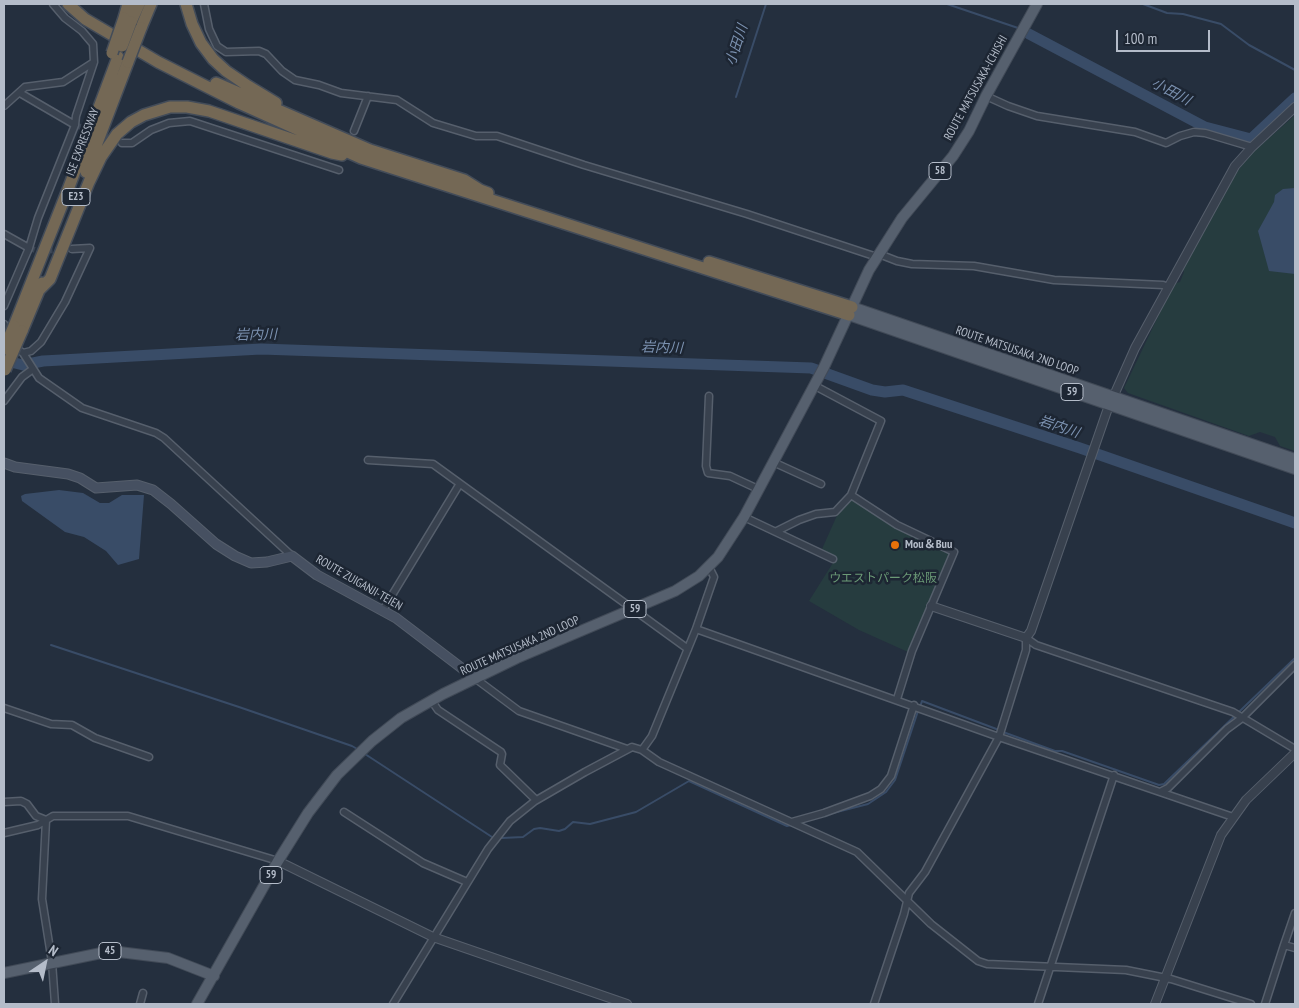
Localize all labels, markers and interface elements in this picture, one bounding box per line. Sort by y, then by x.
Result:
scale bar [1119,20,1213,52]
water label: 小田川 [723,22,751,68]
text: 100 m [1124,29,1157,48]
street label: ROUTE MATSUSAKA-ICHISHI [941,33,1011,143]
water label: 小田川 [1149,75,1193,109]
street label: ISE EXPRESSWAY [63,106,103,178]
road number: 58 [929,162,951,180]
road number: E23 [62,188,90,206]
street label: ROUTE MATSUSAKA 2ND LOOP [954,323,1080,379]
water label: 岩内川 [235,326,277,344]
water label: 岩内川 [641,339,683,357]
road number: 59 [1061,384,1083,401]
water label: 岩内川 [1036,412,1082,442]
place label: Mou＆Buu [905,538,952,552]
marker: Mou＆Buu [889,539,901,551]
street label: ROUTE ZUIGANJI-TEIEN [313,552,405,614]
park label: ウエストパーク松阪 [829,572,937,586]
road number: 59 [624,600,646,618]
street label: ROUTE MATSUSAKA 2ND LOOP [458,613,582,679]
road number: 59 [260,866,282,884]
north arrow [20,938,70,988]
text: N [45,941,62,960]
road number: 45 [99,942,121,959]

